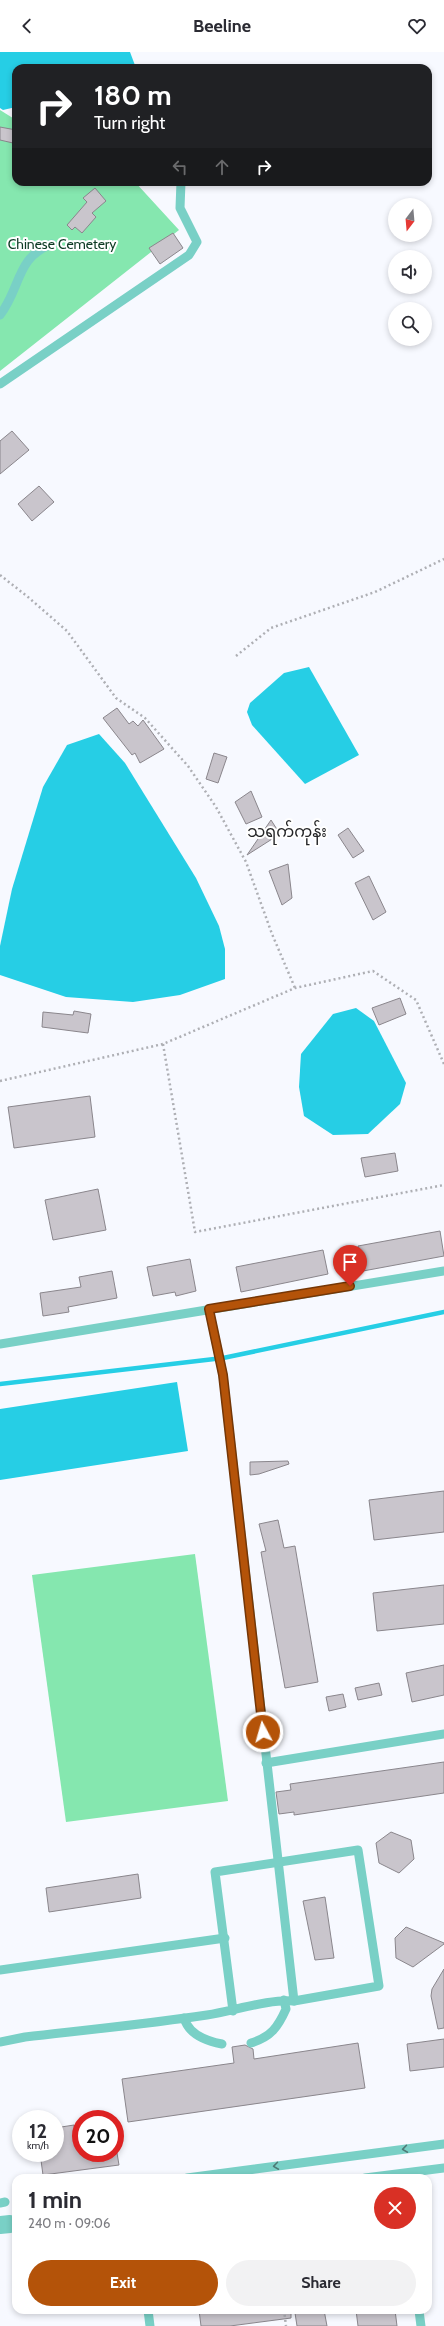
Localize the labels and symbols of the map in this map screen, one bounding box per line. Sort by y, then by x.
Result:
north arrow [388,198,432,242]
park label: Chinese Cemetery [8,235,116,253]
district label: သရက်ကုန်း [247,820,327,846]
pin [333,1245,367,1286]
position arrow [242,1711,284,1753]
speed limit sign: 20 [72,2110,124,2162]
one-way arrow [402,2144,408,2153]
one-way arrow [273,2161,280,2170]

